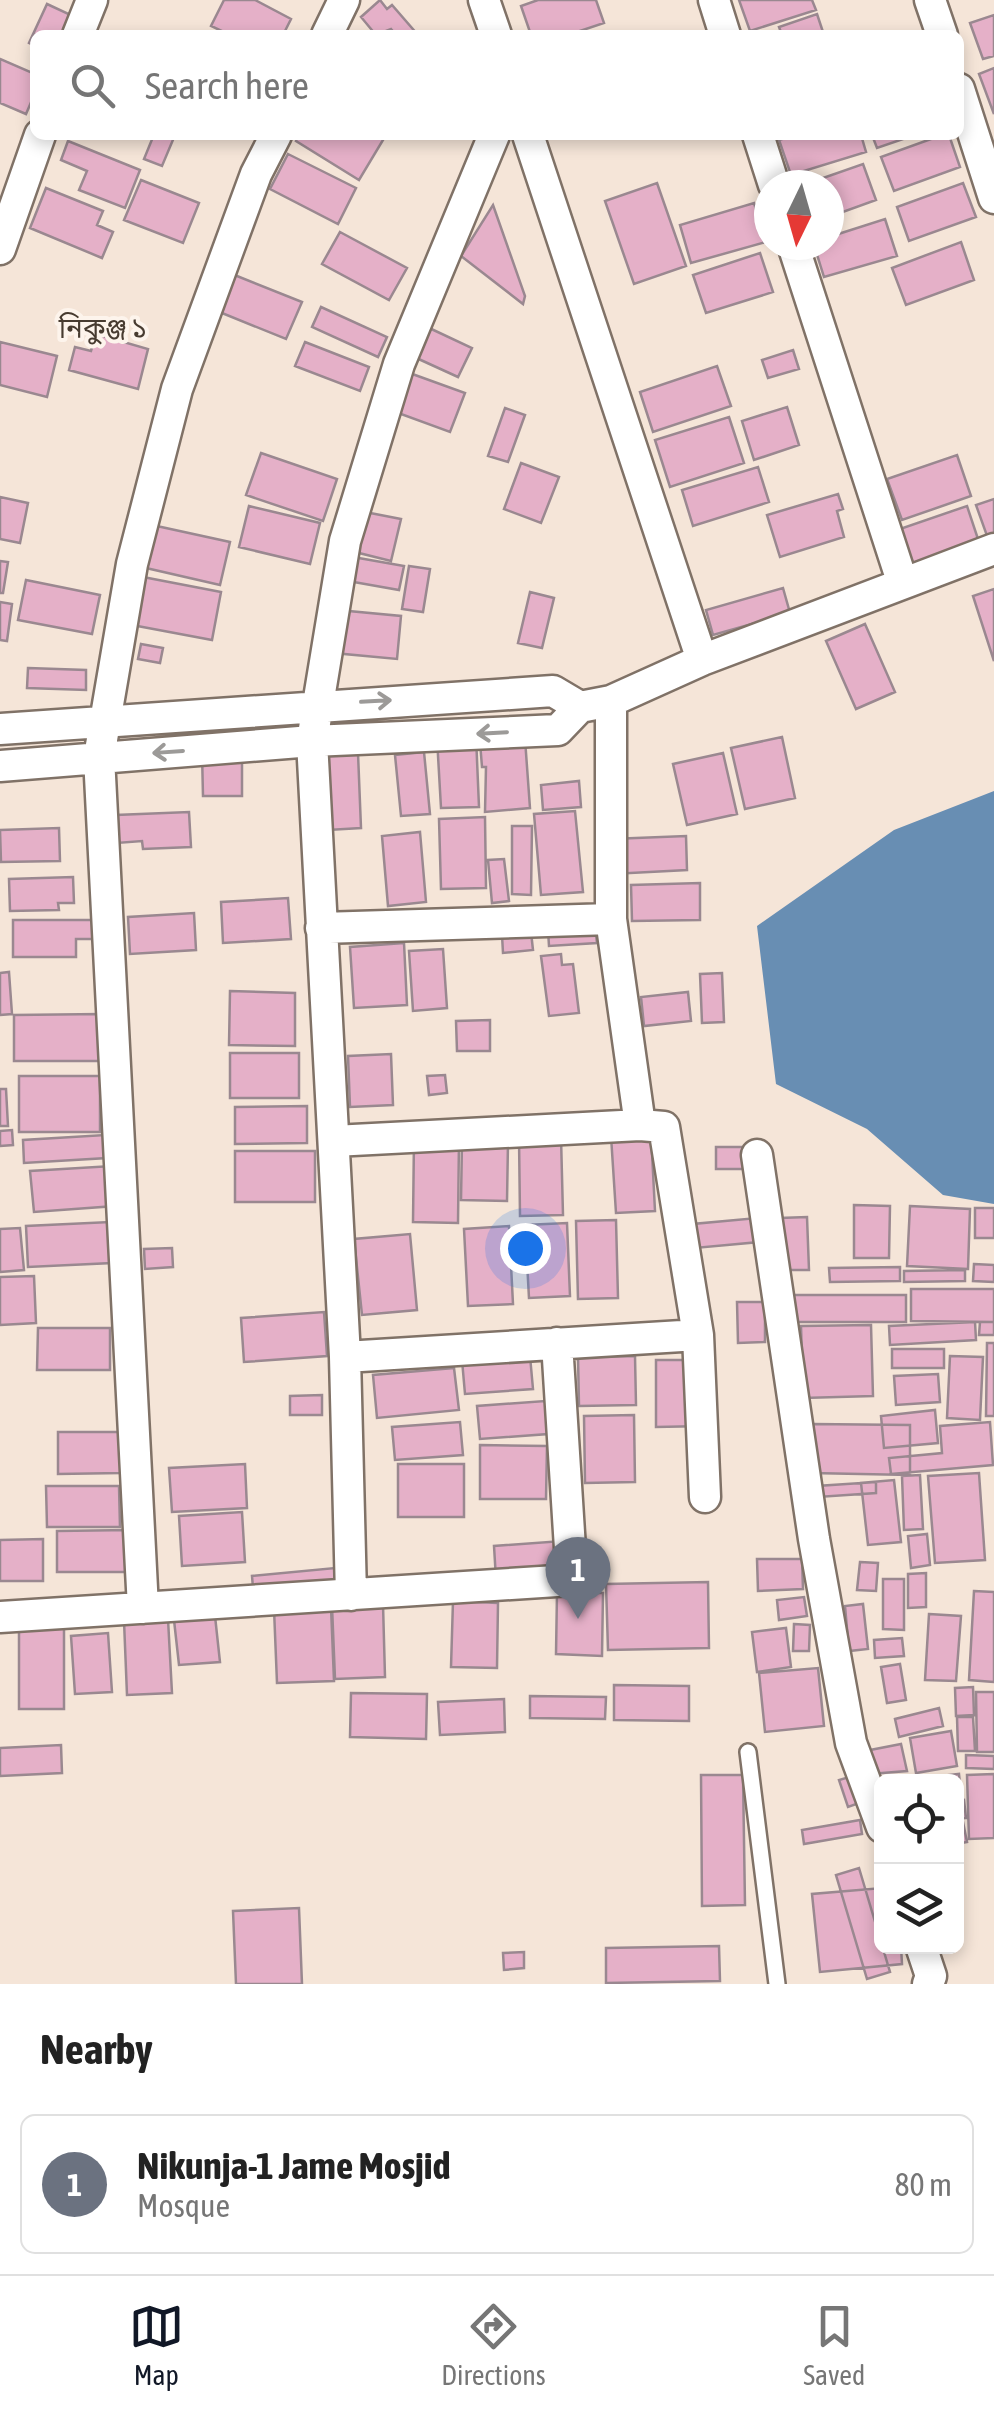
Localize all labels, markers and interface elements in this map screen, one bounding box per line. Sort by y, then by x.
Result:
search box [30,30,964,140]
icon: search [65,58,120,113]
text: Search here [145,64,309,107]
north arrow [754,170,844,260]
district label: নিকুঞ্জ ১ [58,312,147,345]
one-way arrow [360,691,392,710]
one-way arrow [477,723,509,742]
one-way arrow [152,743,184,762]
your location [500,1223,551,1274]
pin: 1 [546,1536,610,1619]
map controls [874,1774,964,1954]
button: locate [874,1774,964,1864]
button: layers [874,1864,964,1954]
text: Nearby [40,2025,153,2073]
text: Nikunja-1 Jame Mosjid [137,2144,451,2187]
text: 1 [67,2166,82,2203]
text: 80 m [894,2166,952,2203]
text: Mosque [137,2187,230,2224]
tab: Map [129,2299,184,2391]
tab: Directions [441,2299,546,2391]
tab: Saved [803,2299,865,2391]

